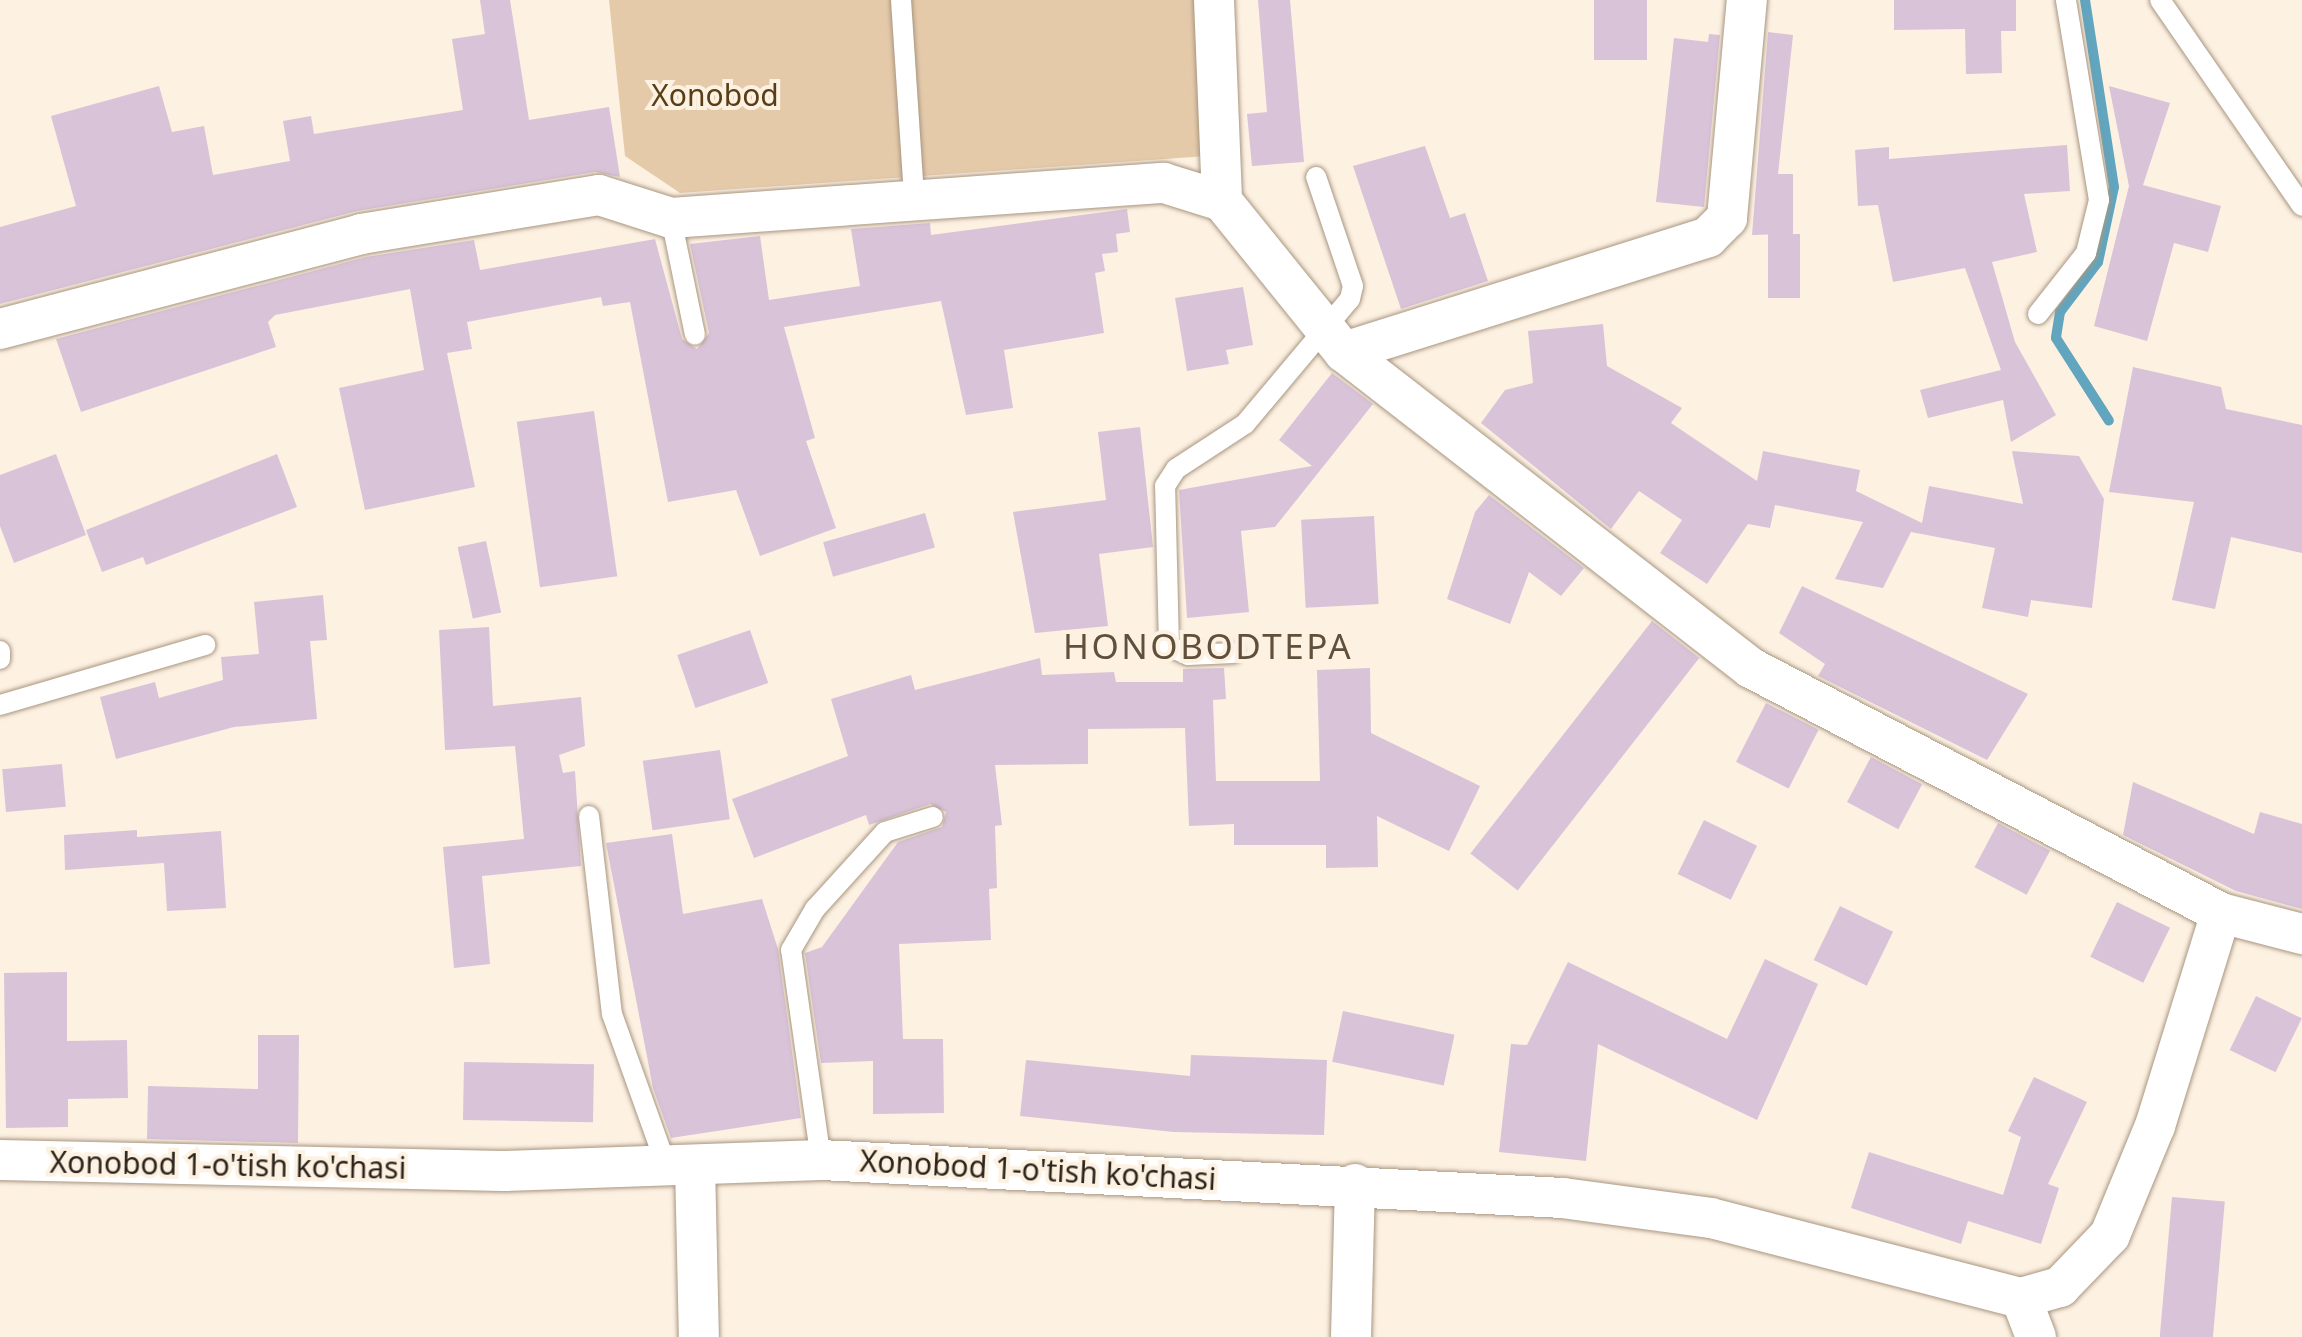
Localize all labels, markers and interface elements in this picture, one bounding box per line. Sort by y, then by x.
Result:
park label: Xonobod [651,77,779,113]
district label: HONOBODTEPA [1063,625,1353,667]
street label: Xonobod 1-o'tish ko'chasi [859,1143,1217,1197]
street label: Xonobod 1-o'tish ko'chasi [49,1144,407,1186]

